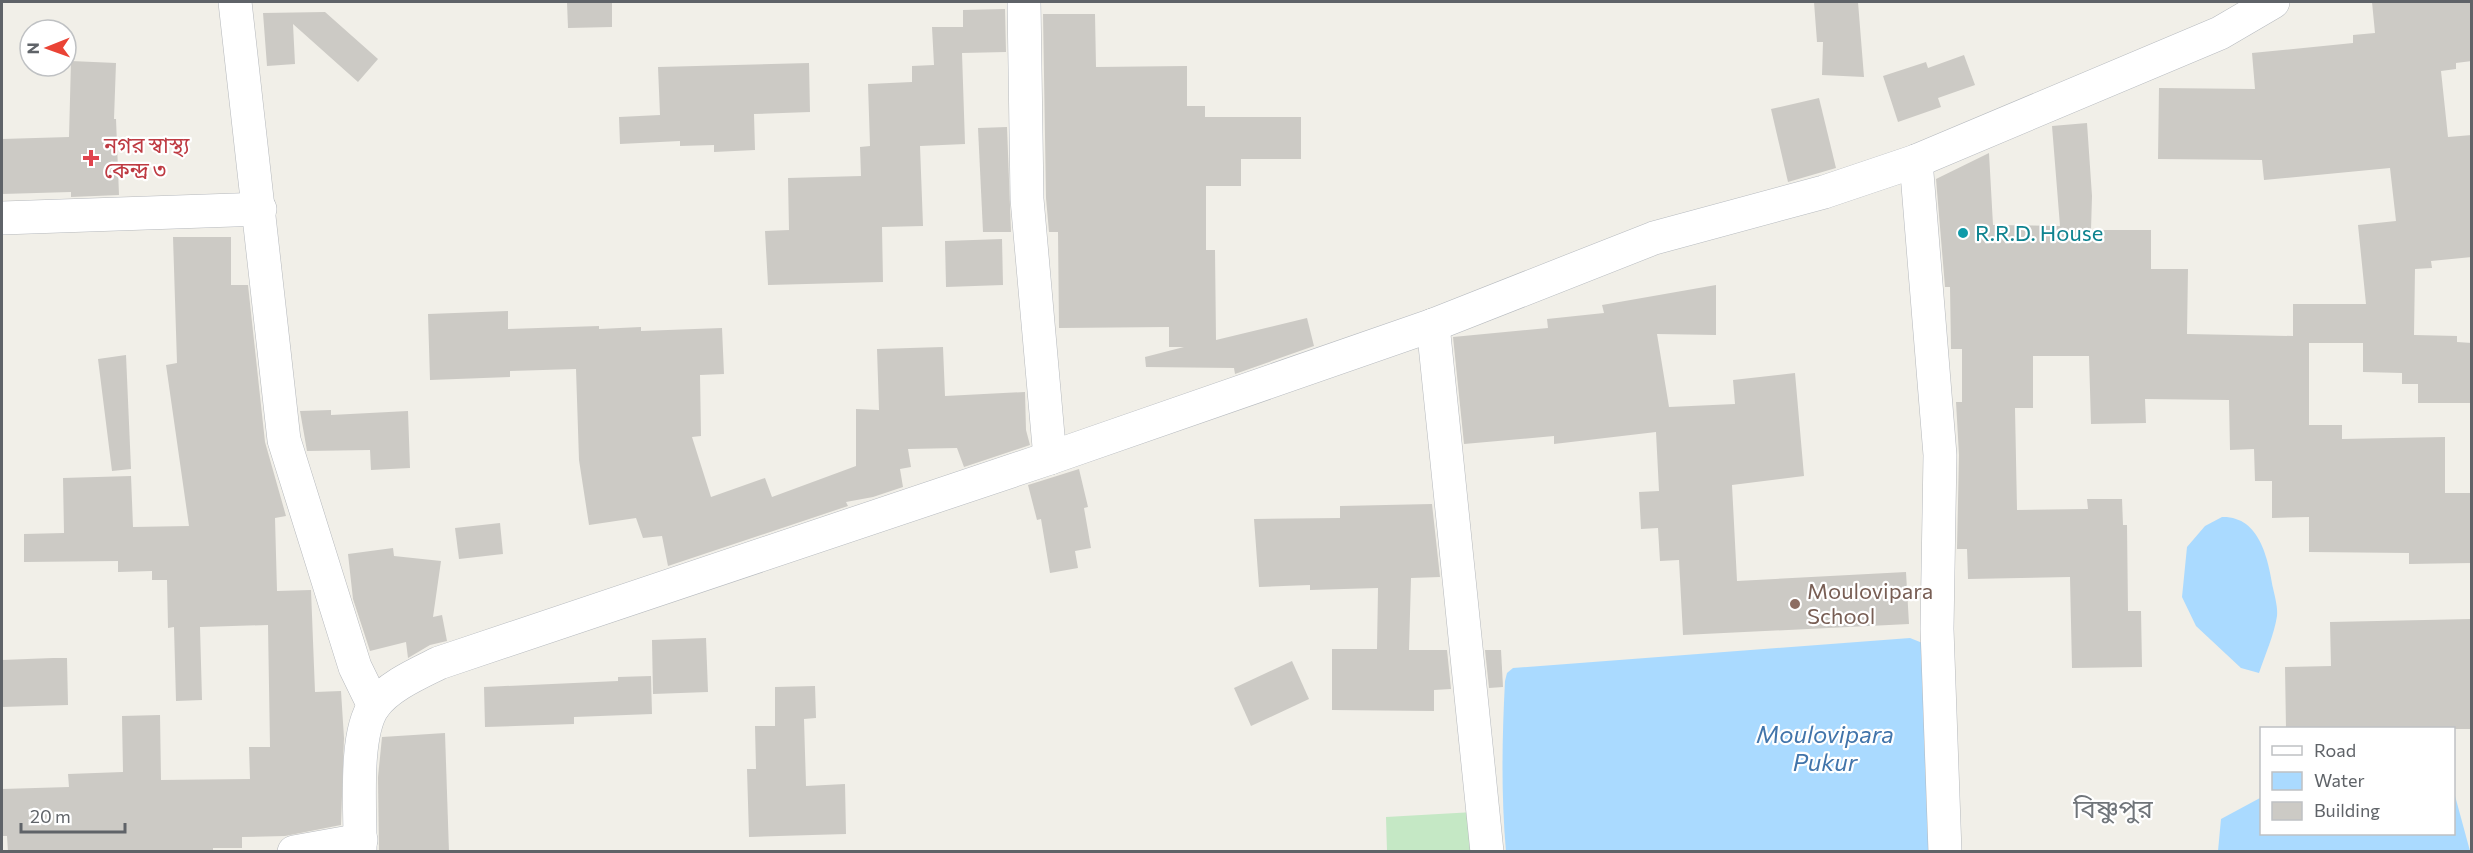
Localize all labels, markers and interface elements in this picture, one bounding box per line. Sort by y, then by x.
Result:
north arrow [18,18,78,78]
text: N [23,42,42,54]
place label: নগর স্বাস্থ্য কেন্দ্র ৩ [103,131,190,183]
marker: নগর স্বাস্থ্য কেন্দ্র ৩ [82,149,100,167]
place label: R.R.D. House [1975,219,2103,246]
marker: R.R.D. House [1956,226,1970,240]
place label: Moulovipara School [1807,577,1933,629]
marker: Moulovipara School [1788,597,1802,611]
water label: Moulovipara Pukur [1756,719,1894,776]
legend [2260,727,2455,835]
text: Road [2314,739,2356,761]
text: Water [2314,769,2365,791]
district label: বিষ্ণুপুর [2072,792,2153,824]
scale bar [21,796,124,834]
text: Building [2314,799,2380,821]
text: 20 m [30,805,71,827]

